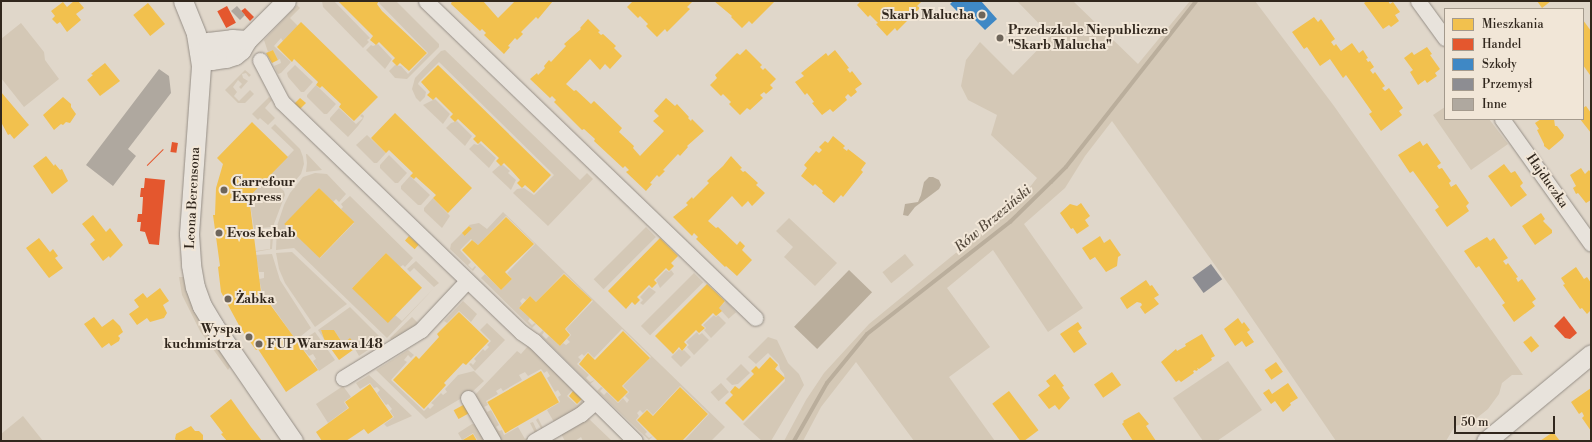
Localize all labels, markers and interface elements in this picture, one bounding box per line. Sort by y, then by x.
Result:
place label: Skarb Malucha [882,7,974,23]
legend [1444,8,1584,120]
marker: Skarb Malucha [977,10,987,20]
text: Mieszkania [1482,17,1544,32]
place label: Przedszkole Niepubliczne "Skarb Malucha" [1008,23,1168,54]
marker: Przedszkole Niepubliczne "Skarb Malucha" [995,33,1005,43]
text: Handel [1482,37,1521,52]
text: Szkoły [1482,57,1517,72]
text: Przemysł [1482,77,1532,92]
text: Inne [1482,97,1507,112]
street label: Leona Berensona [183,146,203,250]
street label: Hajduczka [1523,151,1571,211]
place label: Carrefour Express [232,175,295,206]
water label: Rów Brzeziński [951,182,1035,256]
marker: Carrefour Express [219,185,229,195]
place label: Evos kebab [227,225,296,241]
marker: Evos kebab [214,228,224,238]
place label: Żabka [236,291,274,307]
marker: Żabka [223,294,233,304]
place label: Wyspa kuchmistrza [164,322,241,353]
marker: Wyspa kuchmistrza [244,332,254,342]
place label: FUP Warszawa 148 [267,336,383,352]
marker: FUP Warszawa 148 [254,339,264,349]
scale bar [1456,408,1557,434]
text: 50 m [1461,415,1489,430]

